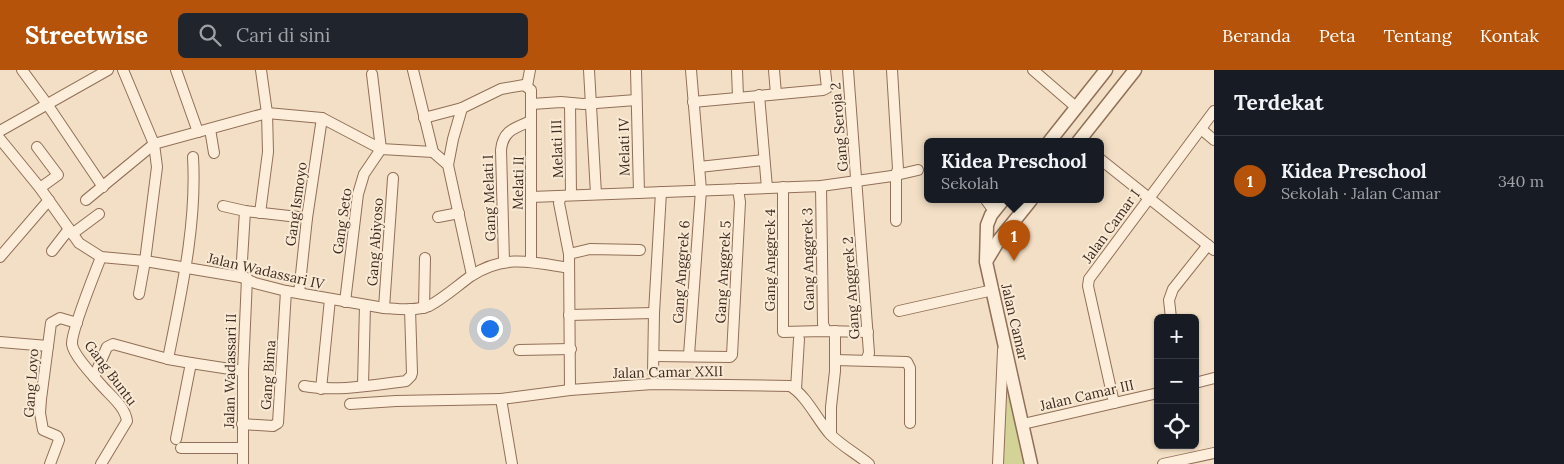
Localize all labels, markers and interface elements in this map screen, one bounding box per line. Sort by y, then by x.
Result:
search box [178,13,528,58]
text: Streetwise [25,20,148,51]
icon: search [196,21,224,49]
text: Cari di sini [236,23,330,47]
text: Beranda [1222,24,1291,47]
text: Peta [1319,24,1355,47]
text: Tentang [1383,24,1452,47]
text: Kontak [1480,24,1539,47]
street label: Gang Seroja 2 [826,82,852,172]
text: Terdekat [1234,89,1324,116]
street label: Melati IV [614,117,634,176]
street label: Melati III [547,120,567,178]
popup [924,138,1104,203]
text: Kidea Preschool [941,149,1087,173]
street label: Gang Melati I [478,154,500,242]
street label: Melati II [509,156,527,210]
text: Kidea Preschool [1281,159,1427,183]
street label: Gang Ismoyo [281,161,311,247]
text: 1 [1247,171,1253,191]
text: 340 m [1498,171,1544,191]
text: Sekolah [941,173,999,193]
text: Sekolah · Jalan Camar [1281,183,1441,203]
street label: Jalan Camar I [1078,186,1144,267]
street label: Gang Seto [328,187,356,255]
street label: Gang Abiyoso [363,197,387,287]
street label: Gang Anggrek 3 [798,207,818,311]
street label: Gang Anggrek 4 [761,208,779,311]
street label: Gang Anggrek 6 [668,220,694,324]
street label: Gang Anggrek 5 [711,220,735,324]
pin: 1 [998,220,1030,261]
street label: Gang Anggrek 2 [838,236,864,340]
street label: Jalan Wadassari IV [205,249,327,293]
street label: Jalan Camar [997,281,1033,362]
street label: Jalan Wadassari II [220,313,240,430]
map controls [1154,314,1199,449]
button: + [1154,314,1199,359]
your location [477,316,503,342]
street label: Gang Buntu [81,337,141,409]
street label: Gang Bima [257,339,279,411]
street label: Gang Loyo [20,348,42,418]
button: − [1154,359,1199,404]
street label: Jalan Camar XXII [612,362,723,382]
street label: Jalan Camar III [1037,375,1136,415]
button: locate [1154,404,1199,449]

